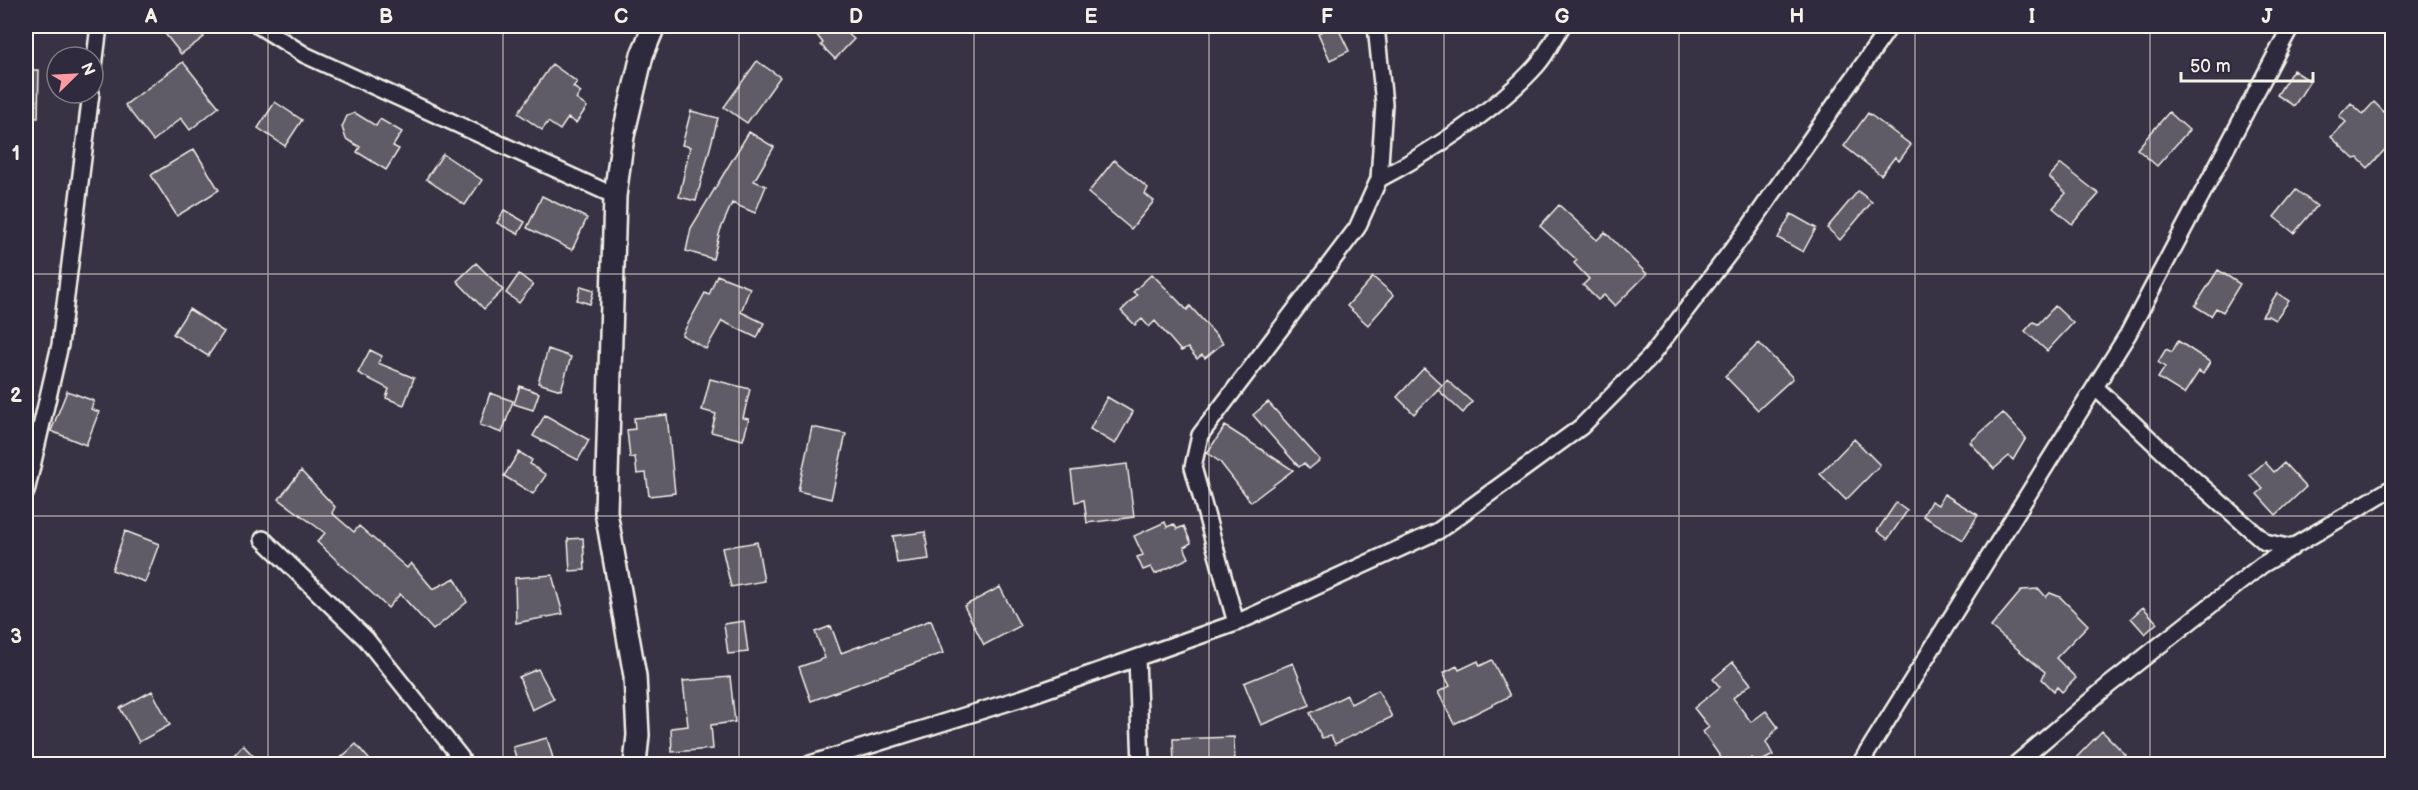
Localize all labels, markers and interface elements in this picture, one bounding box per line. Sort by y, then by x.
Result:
text: A [144,5,158,29]
text: B [379,5,393,29]
text: C [614,5,628,29]
text: D [849,5,863,29]
text: E [1085,5,1098,29]
text: F [1321,5,1333,29]
text: G [1555,5,1570,29]
text: H [1790,5,1804,29]
text: I [2029,5,2035,29]
text: J [2262,5,2274,29]
north arrow [45,45,105,105]
scale bar [2181,45,2313,83]
text: 50 m [2190,56,2231,77]
text: N [76,60,98,79]
text: 1 [12,142,20,166]
text: 2 [10,384,22,408]
text: 3 [10,625,22,649]

